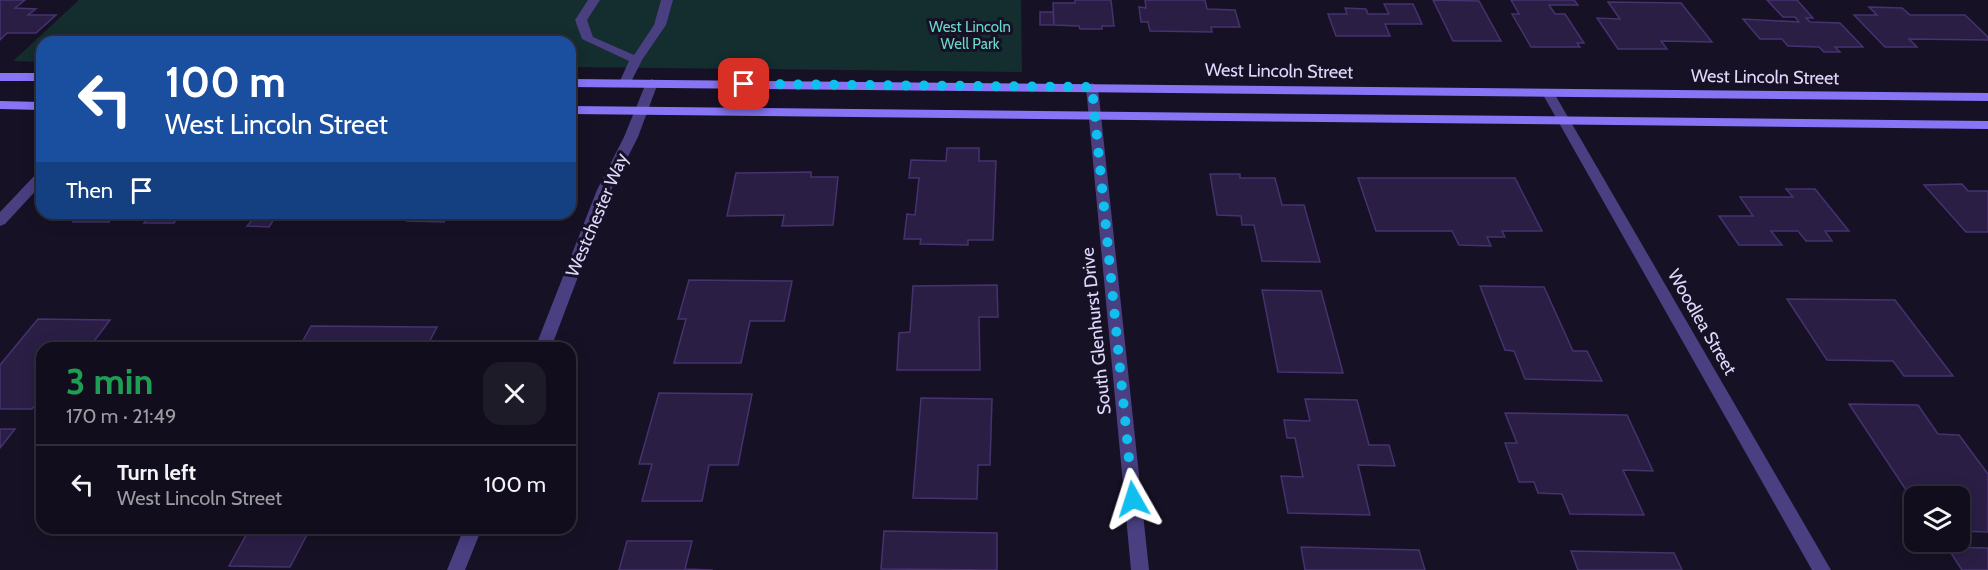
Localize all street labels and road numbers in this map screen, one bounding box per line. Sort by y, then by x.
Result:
street label: West Lincoln Street [1205,59,1353,83]
street label: West Lincoln Street [1691,65,1839,89]
street label: Westchester Way [561,150,633,280]
street label: South Glenhurst Drive [1076,246,1116,416]
street label: Woodlea Street [1663,265,1741,379]

